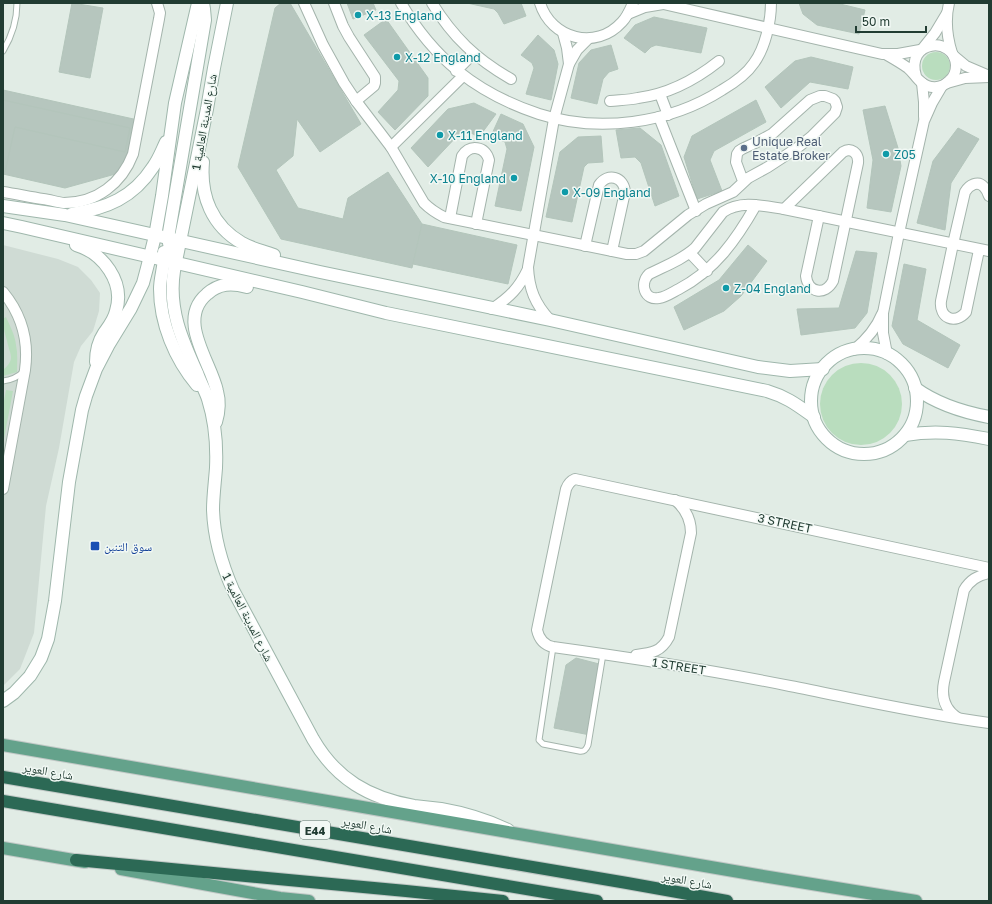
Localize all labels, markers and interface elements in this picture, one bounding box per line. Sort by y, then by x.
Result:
place label: X-13 England [366,8,442,23]
scale bar [856,8,926,34]
marker: X-13 England [353,10,363,20]
text: 50 m [862,14,890,29]
place label: X-12 England [405,50,481,65]
marker: X-12 England [392,52,402,62]
street label: شارع المدينة العالمية 1 [188,73,221,171]
place label: X-11 England [448,128,523,143]
marker: X-11 England [435,130,445,140]
place label: Unique Real Estate Broker [752,134,830,163]
marker: Unique Real Estate Broker [739,143,749,153]
place label: Z05 [894,147,916,162]
marker: Z05 [881,149,891,159]
place label: X-10 England [430,171,506,186]
marker: X-10 England [509,173,519,183]
place label: X-09 England [573,185,651,200]
marker: X-09 England [560,187,570,197]
place label: Z-04 England [734,281,811,296]
marker: Z-04 England [721,283,731,293]
street label: 3 STREET [756,510,814,536]
place label: سوق التنبن [104,539,152,554]
marker: سوق التنبن [89,540,101,552]
street label: شارع المدينة العالمية 1 [218,570,277,664]
street label: 1 STREET [651,654,707,678]
street label: شارع العوير [21,759,74,784]
street label: شارع العوير [340,813,393,838]
road number: E44 [300,821,330,839]
street label: شارع العوير [660,868,713,893]

